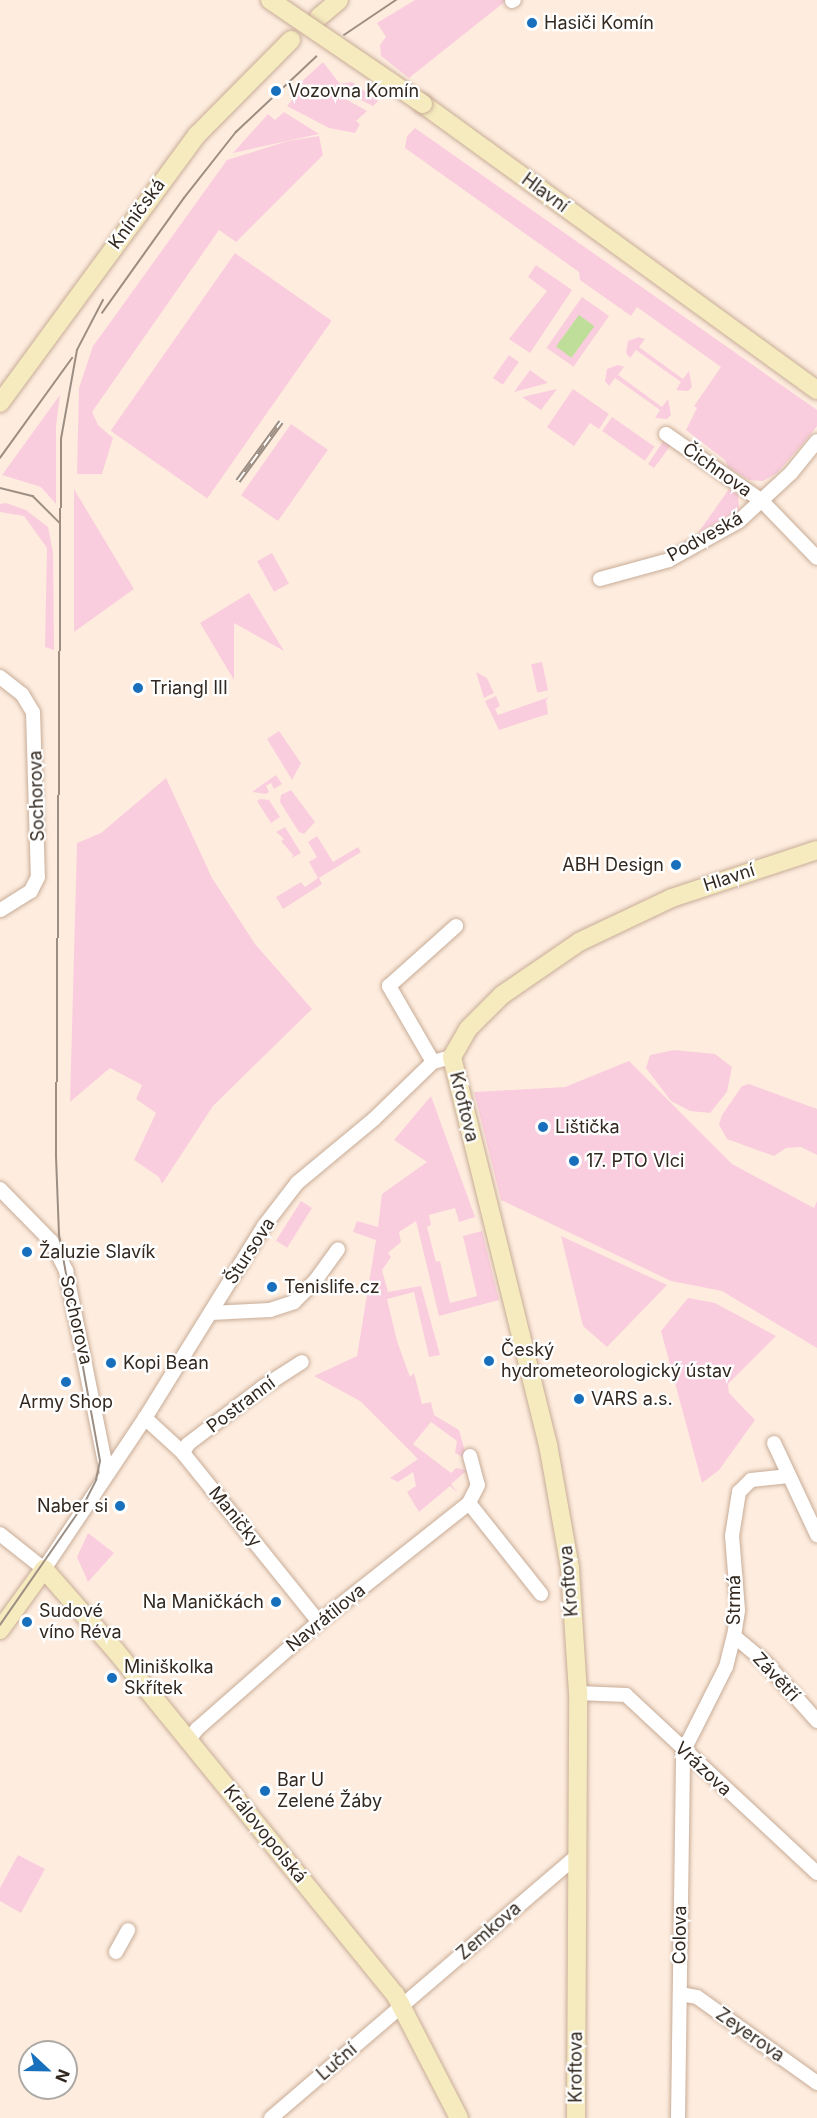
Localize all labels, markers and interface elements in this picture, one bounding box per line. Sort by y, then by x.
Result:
place label: Hasiči Komín [544,12,654,34]
marker: Hasiči Komín [525,16,539,30]
place label: Vozovna Komín [288,80,419,102]
marker: Vozovna Komín [269,84,283,98]
street label: Hlavní [517,169,573,217]
street label: Kníničská [104,175,170,253]
street label: Čichnova [678,438,756,502]
street label: Podveská [663,507,747,567]
place label: Triangl III [150,677,228,699]
marker: Triangl III [131,681,145,695]
street label: Sochorova [25,750,49,842]
place label: ABH Design [562,854,664,876]
marker: ABH Design [669,858,683,872]
street label: Hlavní [701,860,757,896]
street label: Kroftova [445,1070,483,1144]
place label: Lištička [555,1116,620,1138]
marker: Lištička [536,1120,550,1134]
place label: 17. PTO Vlci [586,1150,684,1172]
marker: 17. PTO Vlci [567,1154,581,1168]
street label: Štursova [221,1214,279,1288]
place label: Žaluzie Slavík [39,1241,155,1263]
marker: Žaluzie Slavík [20,1245,34,1259]
street label: Sochorova [55,1273,97,1367]
place label: Tenislife.cz [284,1276,380,1298]
marker: Tenislife.cz [265,1280,279,1294]
place label: Český hydrometeorologický ústav [501,1340,732,1382]
place label: Kopi Bean [123,1352,209,1374]
marker: Český hydrometeorologický ústav [482,1354,496,1368]
marker: Kopi Bean [104,1356,118,1370]
street label: Postranní [203,1372,279,1438]
marker: Army Shop [59,1375,73,1389]
place label: VARS a.s. [591,1388,673,1410]
place label: Army Shop [19,1391,113,1413]
marker: VARS a.s. [572,1392,586,1406]
street label: Maničky [204,1482,266,1552]
place label: Naber si [37,1495,108,1517]
marker: Naber si [113,1499,127,1513]
street label: Kroftova [555,1544,583,1618]
street label: Strmá [723,1575,745,1625]
street label: Navrátilova [282,1580,370,1656]
place label: Na Maničkách [143,1591,264,1613]
marker: Na Maničkách [269,1595,283,1609]
place label: Sudové víno Réva [39,1601,122,1644]
marker: Sudové víno Réva [20,1615,34,1629]
street label: Závětří [748,1648,804,1706]
place label: Miniškolka Skřítek [124,1657,214,1700]
marker: Miniškolka Skřítek [105,1671,119,1685]
street label: Vrázova [670,1737,736,1801]
place label: Bar U Zelené Žáby [277,1770,382,1812]
street label: Královopolská [219,1781,311,1887]
marker: Bar U Zelené Žáby [258,1784,272,1798]
street label: Zemkova [453,1897,525,1965]
street label: Colova [669,1905,691,1965]
street label: Zeyerova [712,2004,788,2066]
street label: Kroftova [565,2031,587,2103]
street label: Luční [313,2039,361,2085]
north arrow [18,2040,78,2100]
text: N [51,2067,74,2085]

